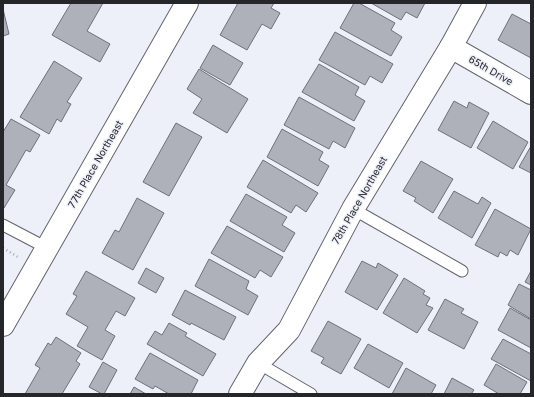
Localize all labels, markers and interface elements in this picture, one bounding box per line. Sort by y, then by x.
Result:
street label: 65th Drive [467,53,515,88]
street label: 77th Place Northeast [65,117,125,210]
street label: 78th Place Northeast [329,153,389,246]

